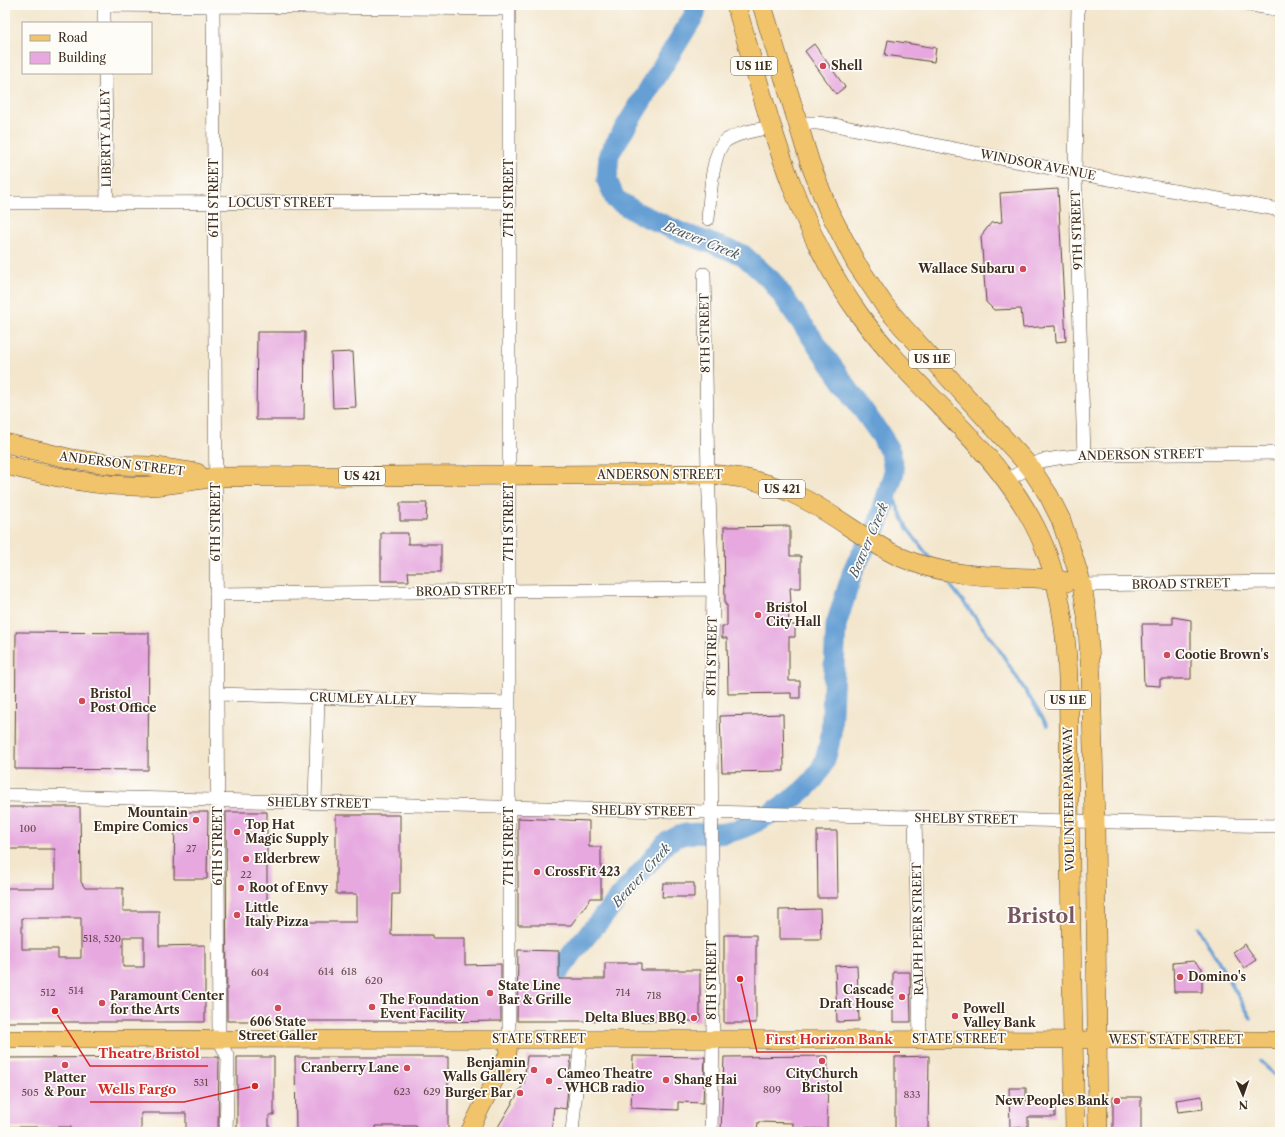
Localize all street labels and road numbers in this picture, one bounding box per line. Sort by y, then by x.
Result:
road number: US 11E [731,57,777,75]
street label: LIBERTY ALLEY [97,88,114,187]
street label: WINDSOR AVENUE [978,146,1097,183]
street label: 6TH STREET [206,158,221,238]
street label: 7TH STREET [501,159,516,237]
street label: 9TH STREET [1068,190,1085,270]
street label: LOCUST STREET [228,195,334,210]
street label: 8TH STREET [696,293,713,373]
road number: US 11E [909,350,955,368]
street label: ANDERSON STREET [1077,446,1204,463]
street label: ANDERSON STREET [58,448,186,479]
road number: US 421 [339,467,385,485]
street label: ANDERSON STREET [596,467,723,482]
road number: US 421 [759,480,805,498]
street label: 6TH STREET [208,482,223,562]
street label: 7TH STREET [501,483,516,561]
street label: BROAD STREET [1131,575,1231,592]
street label: BROAD STREET [415,582,515,599]
street label: 8TH STREET [703,616,720,696]
street label: CRUMLEY ALLEY [309,689,418,708]
road number: US 11E [1045,691,1091,709]
street label: VOLUNTEER PARKWAY [1060,726,1077,873]
street label: SHELBY STREET [267,794,371,811]
street label: SHELBY STREET [591,802,695,819]
street label: 6TH STREET [210,806,225,886]
street label: 7TH STREET [501,807,516,885]
street label: SHELBY STREET [914,810,1018,827]
street label: RALPH PEER STREET [909,862,926,996]
street label: 8TH STREET [704,940,719,1020]
street label: STATE STREET [492,1031,586,1046]
street label: STATE STREET [912,1031,1006,1046]
street label: WEST STATE STREET [1108,1032,1243,1047]

